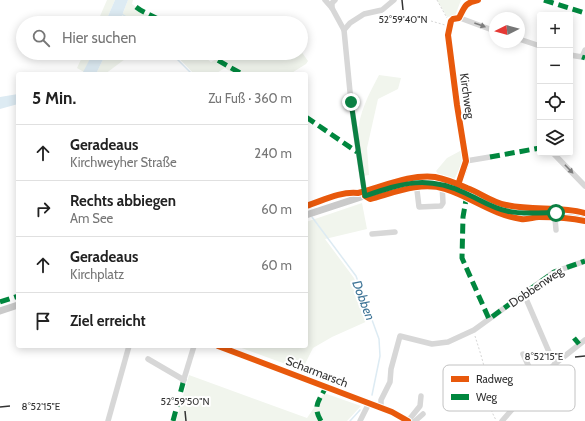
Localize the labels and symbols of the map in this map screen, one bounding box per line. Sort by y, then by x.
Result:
north arrow [489,12,525,48]
text: 52°59'40"N [378,13,428,26]
one-way arrow [474,22,486,28]
street label: Kirchweg [457,72,478,121]
route end [342,93,360,111]
one-way arrow [564,164,574,174]
route start [547,204,565,222]
street label: Dobbenweg [506,262,566,310]
water label: Dobben [349,278,379,322]
text: 8°52'15"E [525,350,564,363]
street label: Scharmarsch [284,353,350,390]
legend [443,365,575,411]
text: Radweg [476,372,514,386]
text: Weg [476,390,498,404]
text: 52°59'50"N [160,395,210,408]
text: 8°52'15"E [22,400,61,413]

